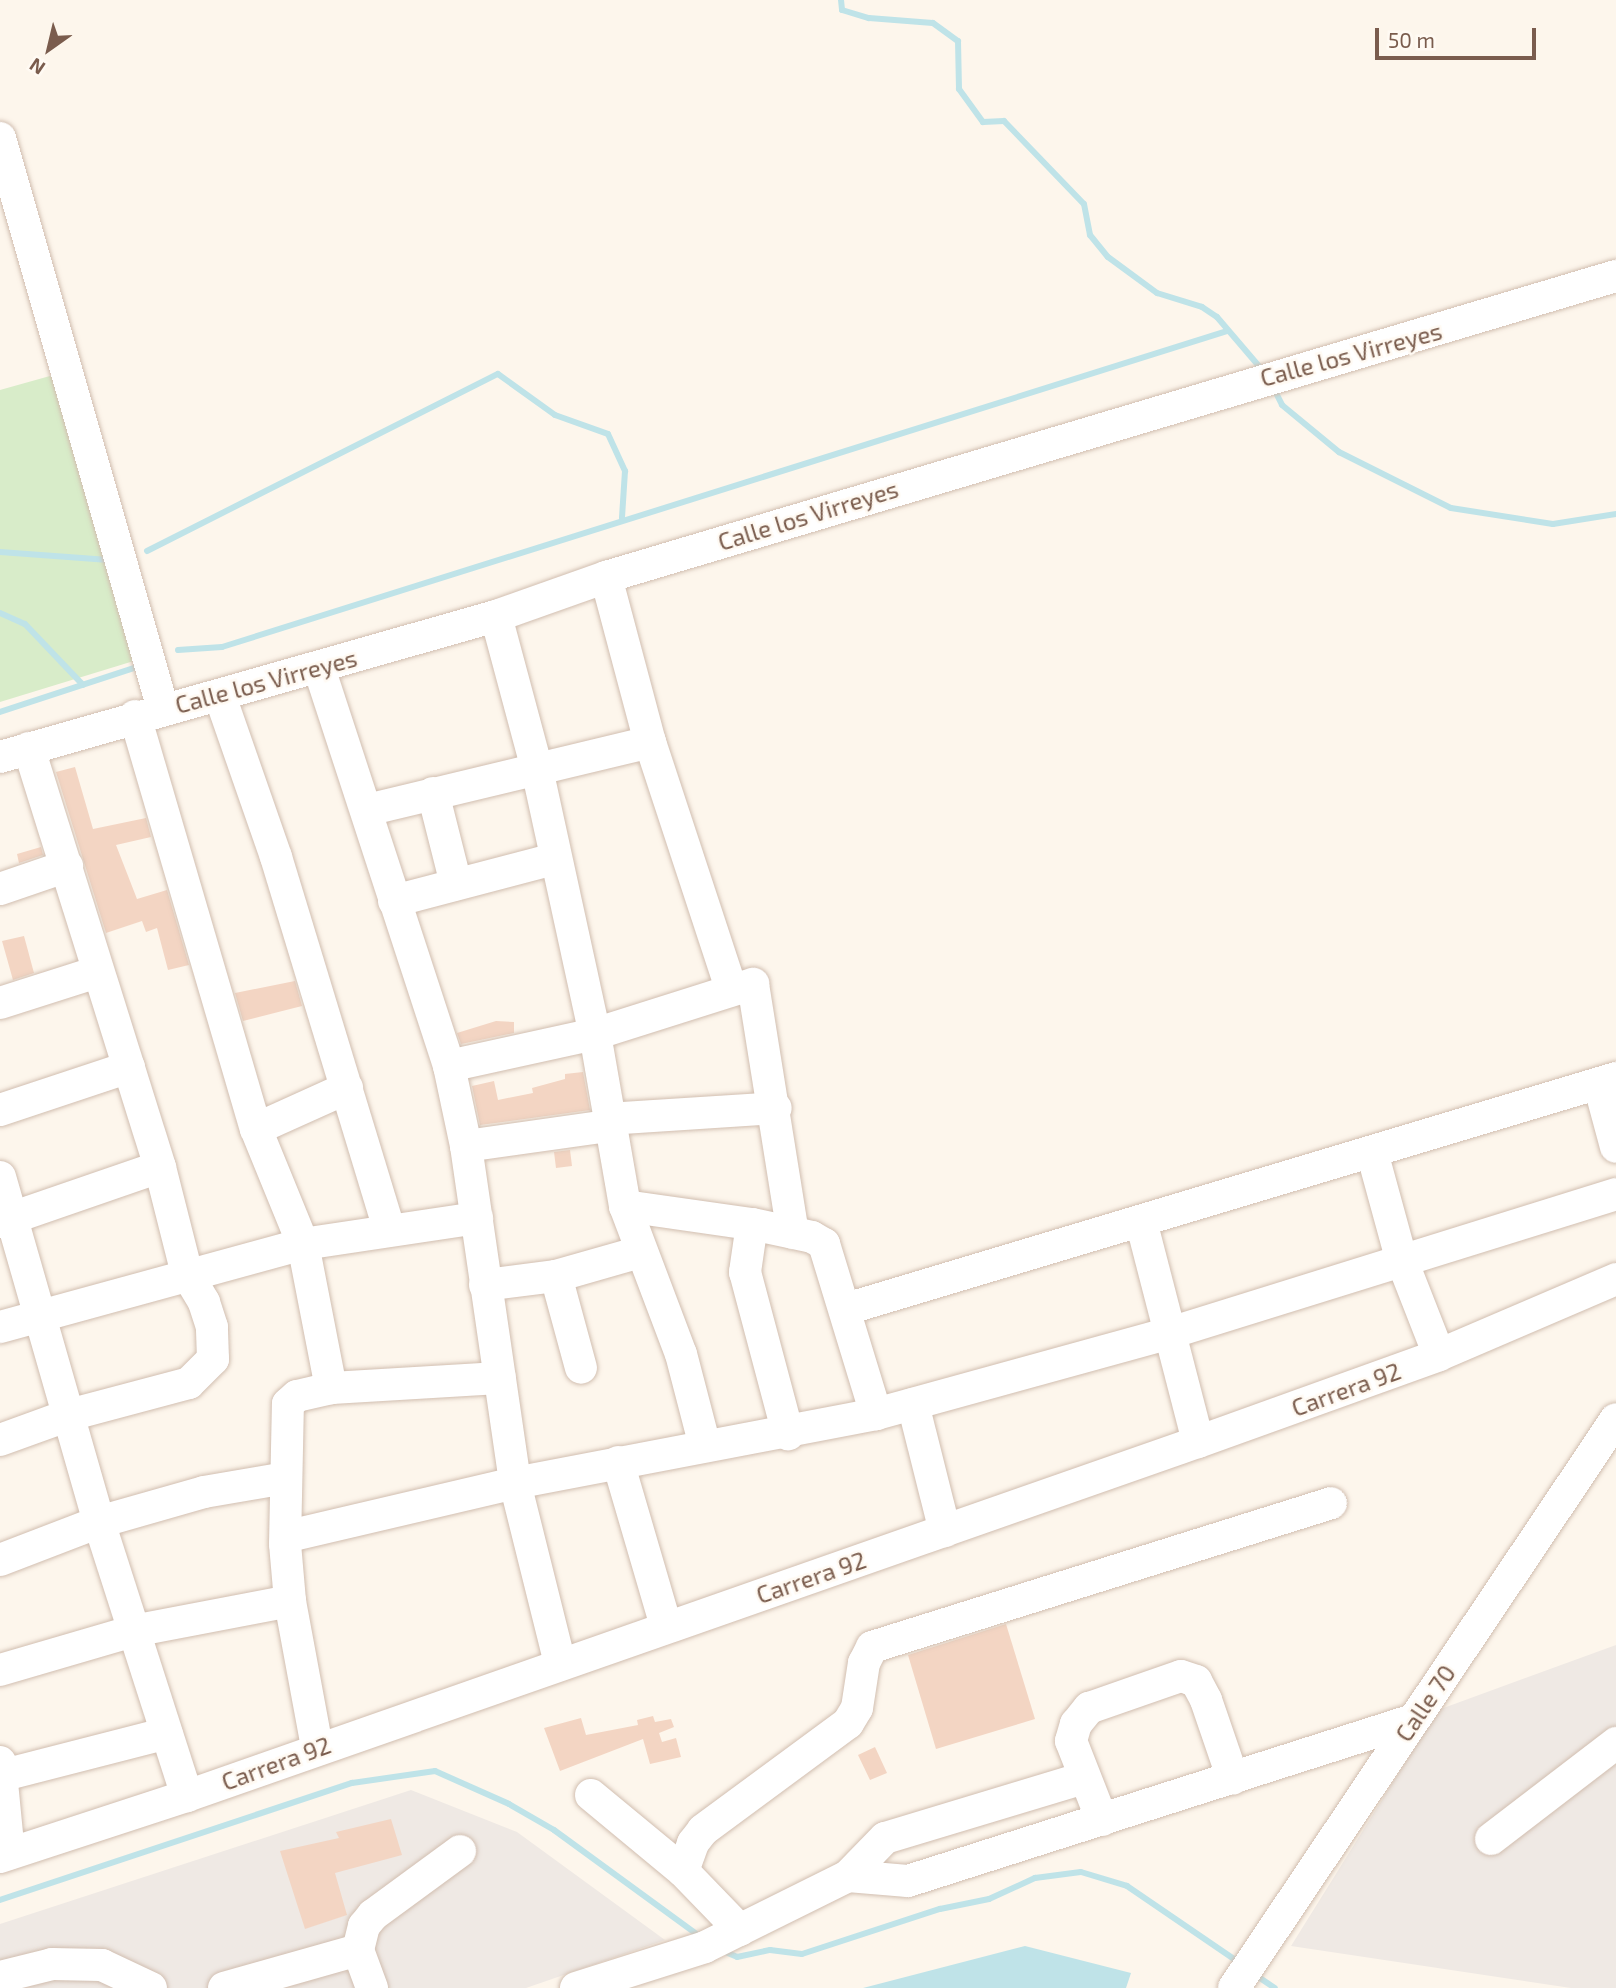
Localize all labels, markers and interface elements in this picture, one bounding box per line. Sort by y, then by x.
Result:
north arrow [14,14,84,84]
scale bar [1378,14,1539,58]
text: 50 m [1388,27,1435,52]
text: N [25,53,49,80]
street label: Calle los Virreyes [1257,316,1445,392]
street label: Calle los Virreyes [714,474,902,556]
street label: Calle los Virreyes [172,643,360,719]
street label: Carrera 92 [1287,1356,1405,1422]
street label: Carrera 92 [752,1545,870,1609]
street label: Calle 70 [1389,1659,1461,1747]
street label: Carrera 92 [217,1730,335,1796]

